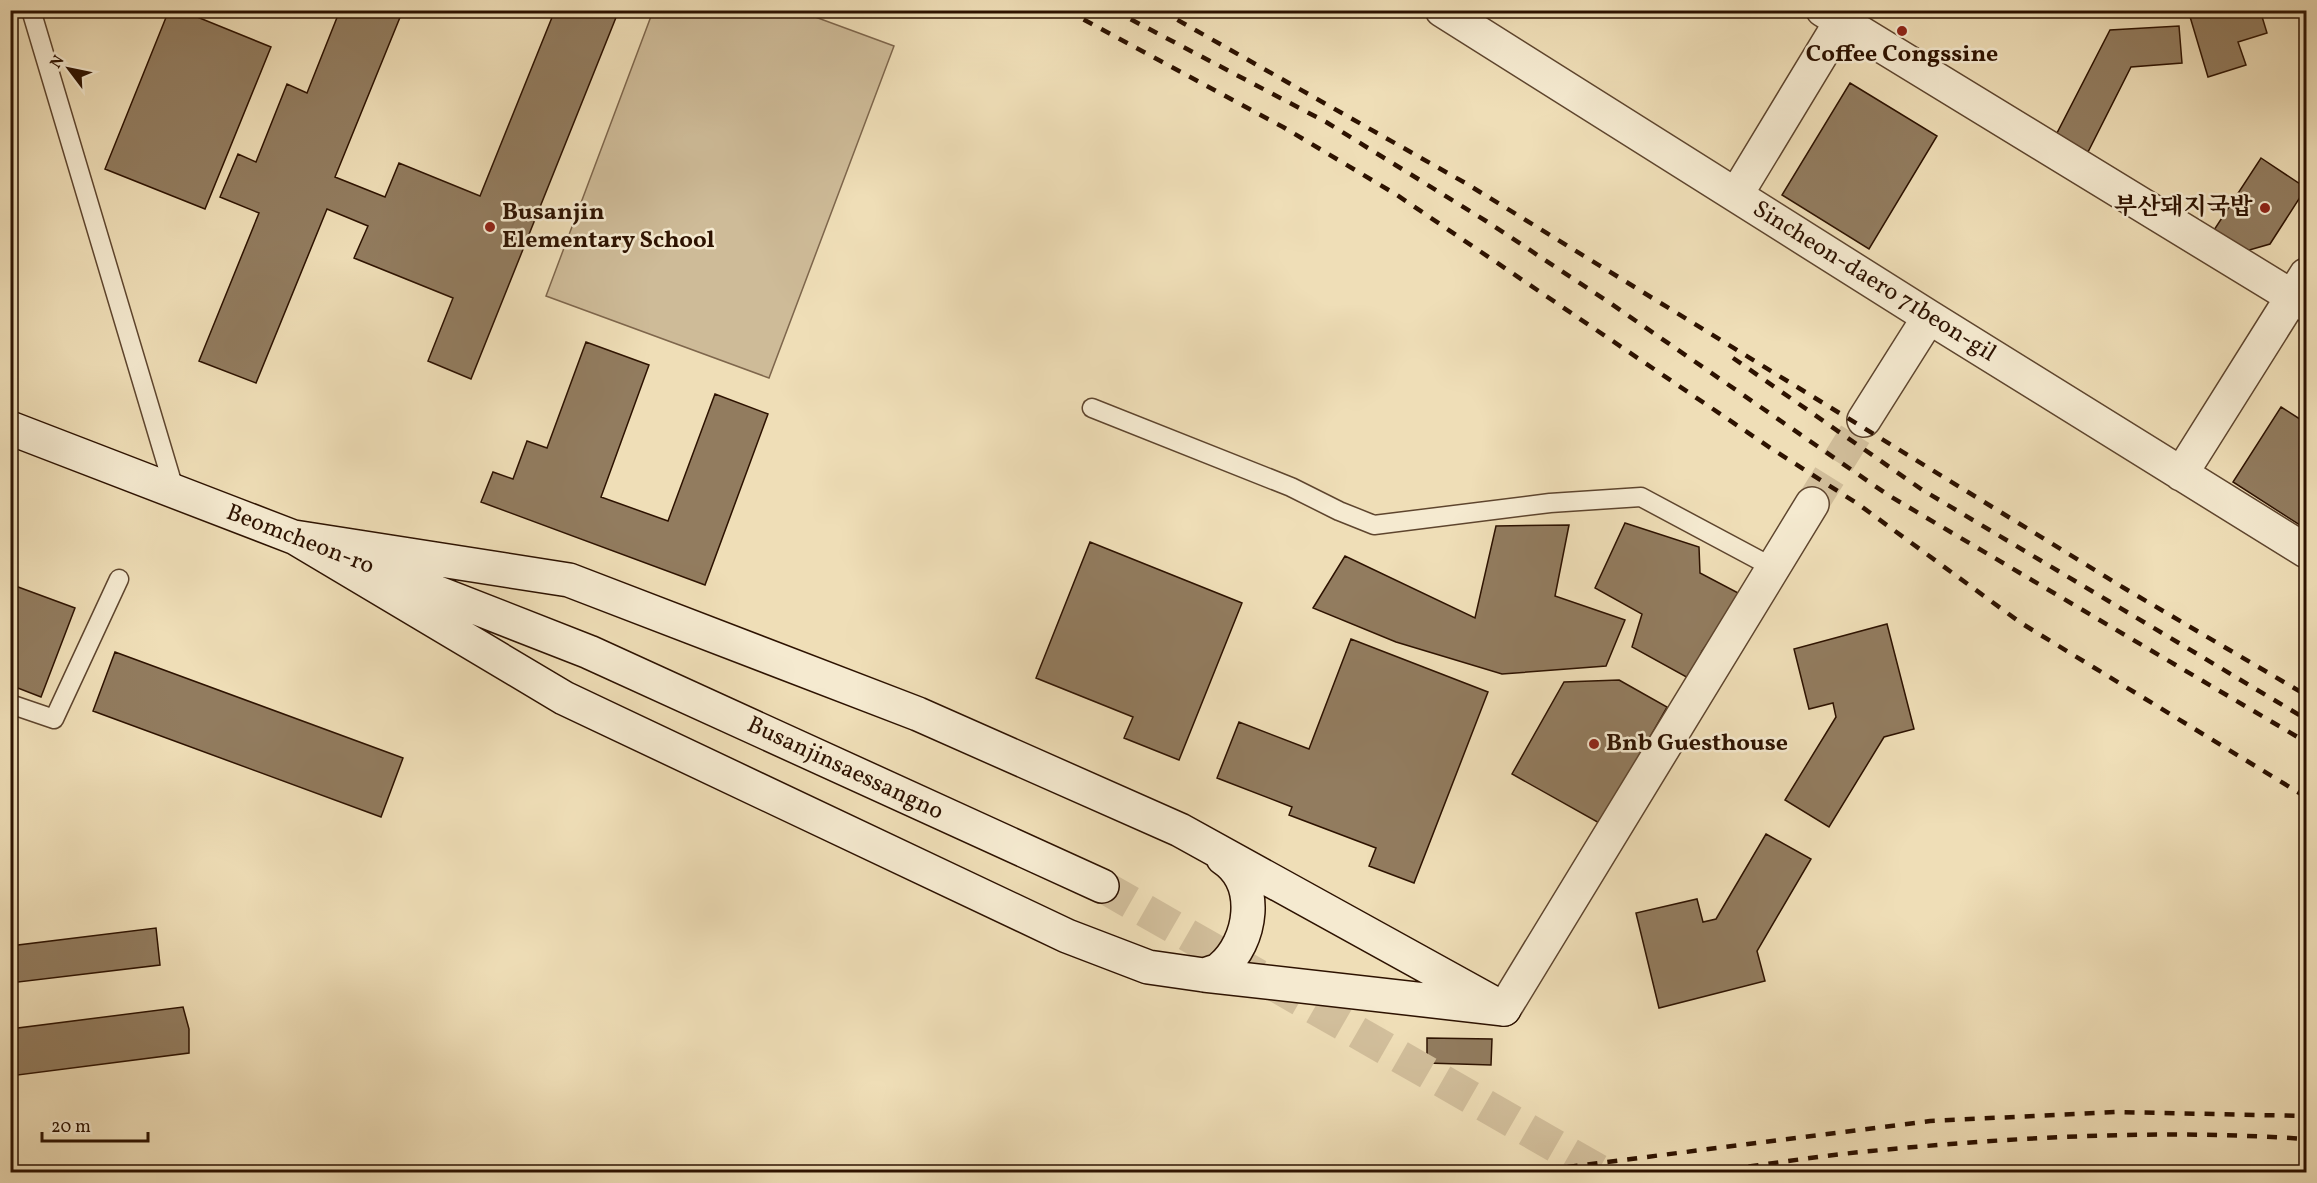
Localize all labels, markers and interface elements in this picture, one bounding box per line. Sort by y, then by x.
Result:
marker: Coffee Congssine [1895,24,1909,38]
place label: Coffee Congssine [1806,38,1998,72]
north arrow [39,39,99,99]
text: N [46,51,71,73]
place label: 부산돼지국밥 [2114,191,2253,225]
street label: Sincheon-daero 71beon-gil [1746,193,2002,371]
place label: Busanjin Elementary School [502,196,715,258]
marker: 부산돼지국밥 [2258,201,2272,215]
marker: Busanjin Elementary School [483,220,497,234]
street label: Beomcheon-ro [221,496,379,584]
street label: Busanjinsaessangno [741,709,949,829]
place label: Bnb Guesthouse [1606,727,1788,761]
marker: Bnb Guesthouse [1587,737,1601,751]
scale bar [42,1105,148,1143]
text: 20 m [51,1115,91,1140]

